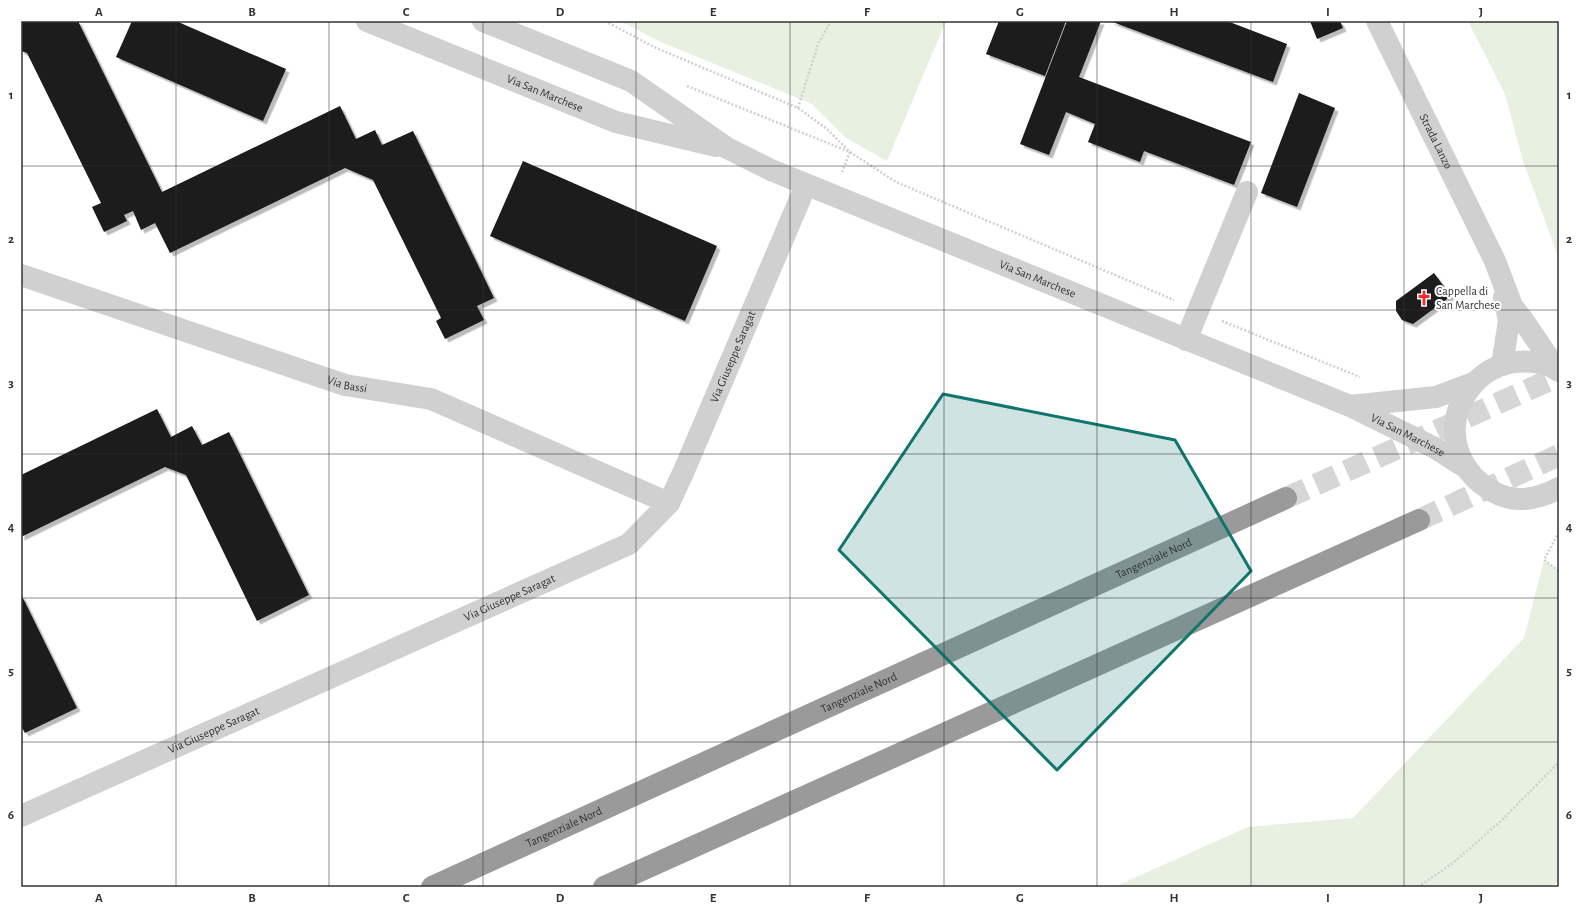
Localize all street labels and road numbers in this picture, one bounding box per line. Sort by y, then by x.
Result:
street label: Via San Marchese [505,72,585,114]
street label: Strada Lanzo [1418,112,1455,171]
street label: Via San Marchese [998,258,1078,300]
street label: Via Giuseppe Saragat [708,309,758,404]
street label: Via Bassi [325,373,368,395]
street label: Via San Marchese [1369,411,1447,459]
street label: Tangenziale Nord [1114,536,1194,581]
street label: Via Giuseppe Saragat [462,572,557,623]
street label: Tangenziale Nord [819,670,899,715]
street label: Via Giuseppe Saragat [166,704,261,755]
street label: Tangenziale Nord [524,804,604,849]

